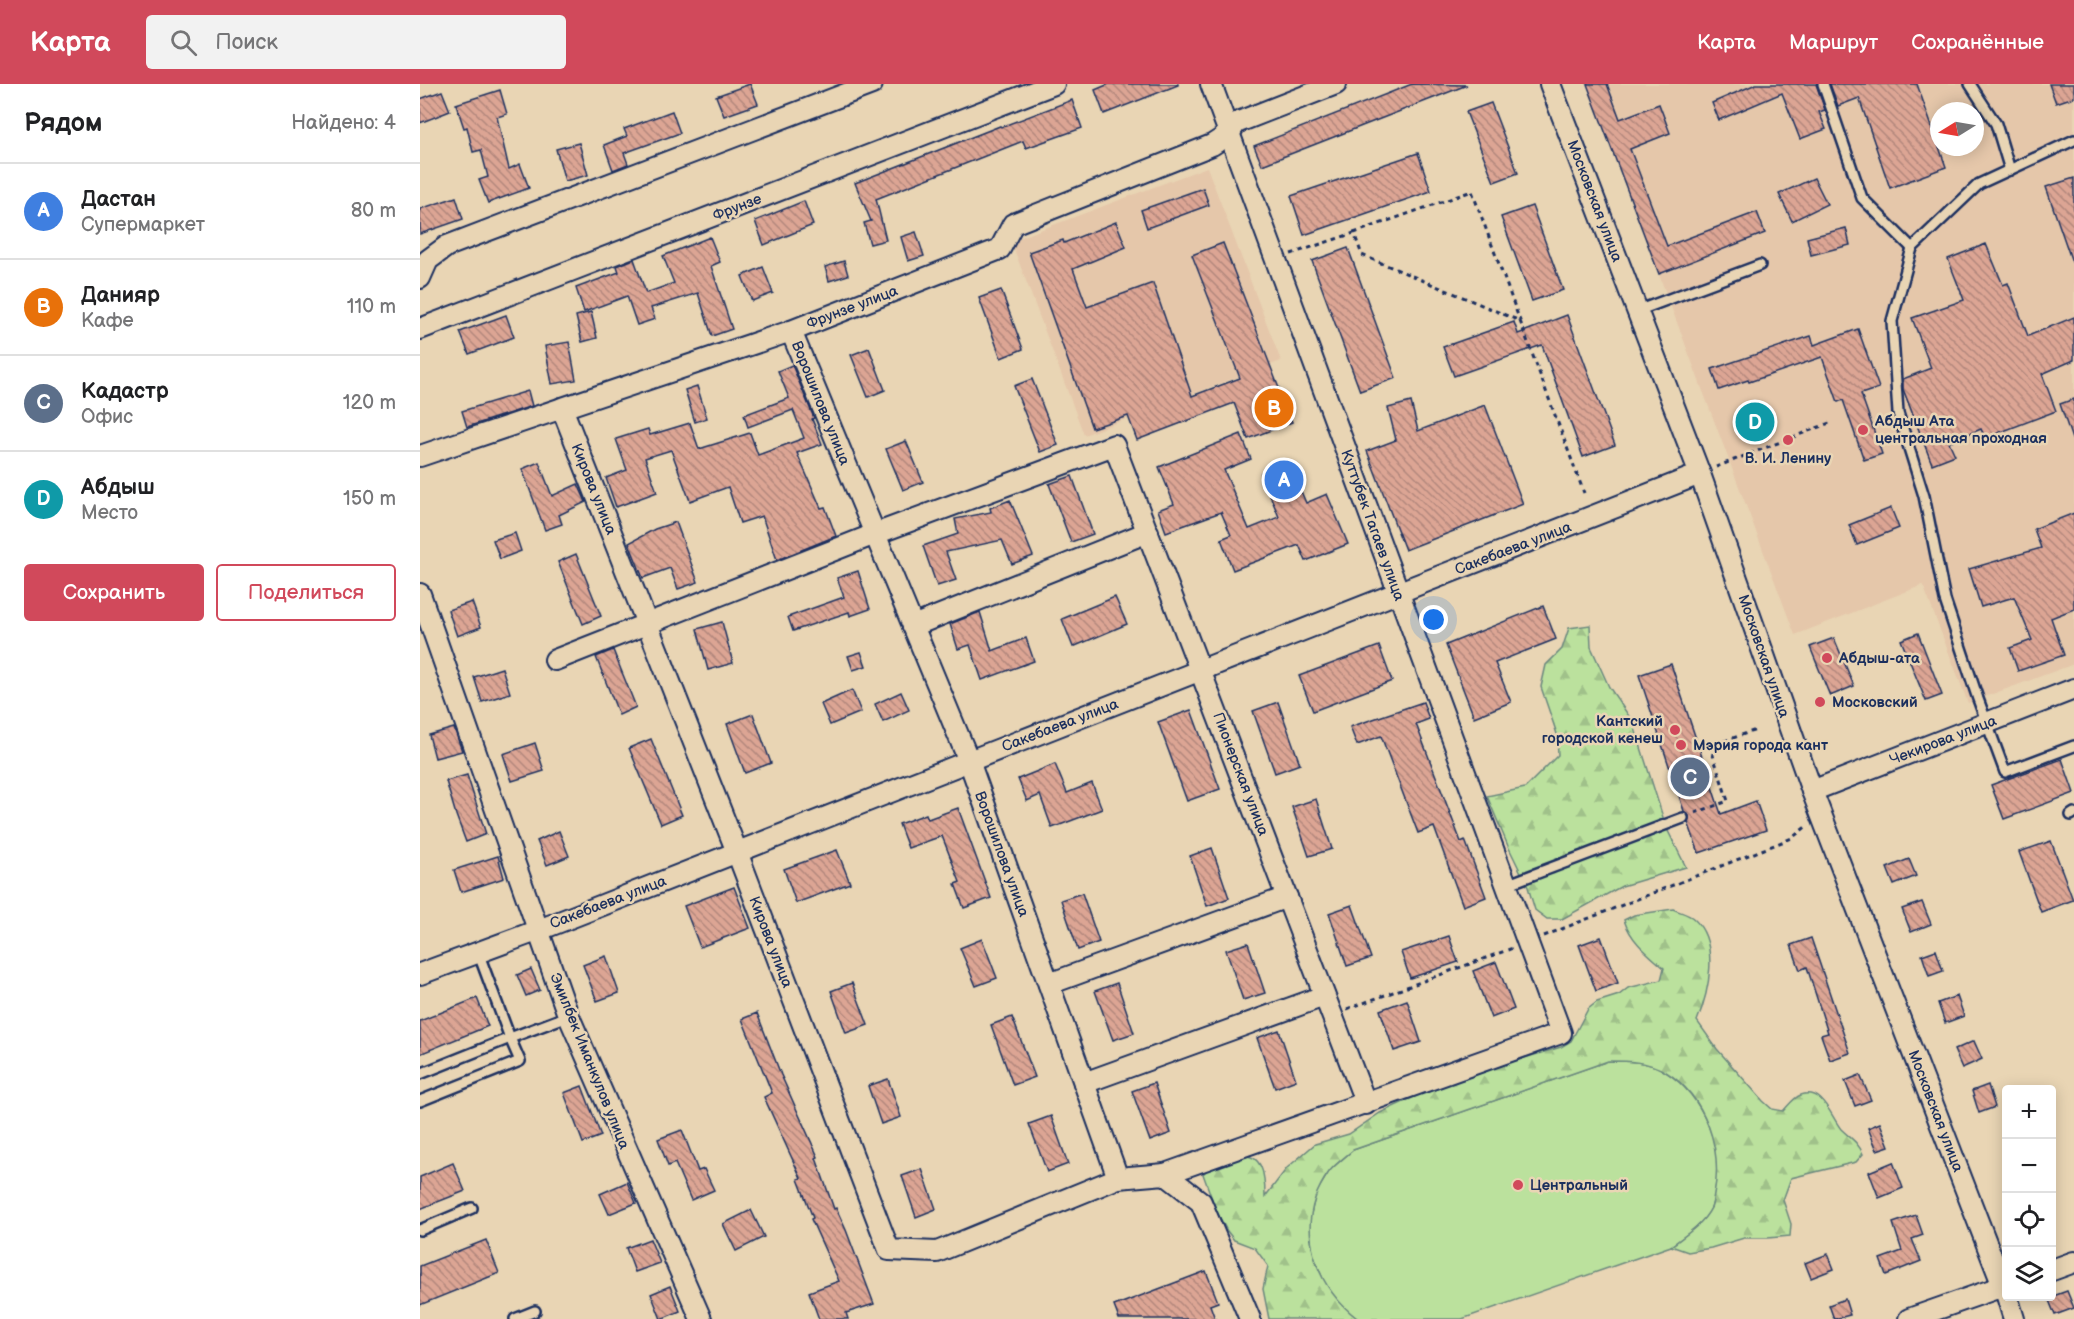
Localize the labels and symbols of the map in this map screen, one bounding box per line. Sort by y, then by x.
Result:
north arrow [1930,102,1984,156]
street label: Московская улица [1563,138,1627,265]
street label: Фрунзе [710,189,764,225]
street label: Фрунзе улица [804,281,901,334]
street label: Ворошилова улица [787,338,854,468]
pin: B [1254,386,1294,430]
pin: D [1736,400,1774,444]
place label: Абдыш Ата центральная проходная [1874,412,2047,448]
marker: Абдыш Ата центральная проходная [1856,423,1870,437]
marker: В. И. Ленину [1781,433,1795,447]
street label: Кирова улица [567,441,620,538]
street label: Куттубек Тагаев улица [1336,447,1409,604]
place label: В. И. Ленину [1745,449,1832,468]
pin: A [1264,458,1304,502]
street label: Сакебаева улица [1452,517,1574,579]
street label: Московская улица [1734,592,1794,720]
your location [1419,605,1448,634]
place label: Абдыш-ата [1838,649,1920,668]
marker: Абдыш-ата [1820,651,1834,665]
place label: Московский [1832,693,1918,712]
street label: Сакебаева улица [999,694,1121,756]
marker: Московский [1813,695,1827,709]
street label: Пионерская улица [1208,710,1273,839]
street label: Чекирова улица [1887,711,2000,770]
place label: Кантский городской кенеш [1542,712,1663,748]
marker: Кантский городской кенеш [1668,723,1682,737]
place label: Мэрия города кант [1693,736,1829,755]
marker: Мэрия города кант [1674,738,1688,752]
pin: C [1670,754,1710,800]
street label: Ворошилова улица [970,789,1033,920]
street label: Сакебаева улица [547,871,669,933]
street label: Кирова улица [744,894,797,991]
street label: Эмилбек Иманкулов улица [545,970,634,1152]
street label: Московская улица [1904,1048,1968,1175]
place label: Центральный [1530,1176,1628,1195]
marker: Центральный [1511,1178,1525,1192]

